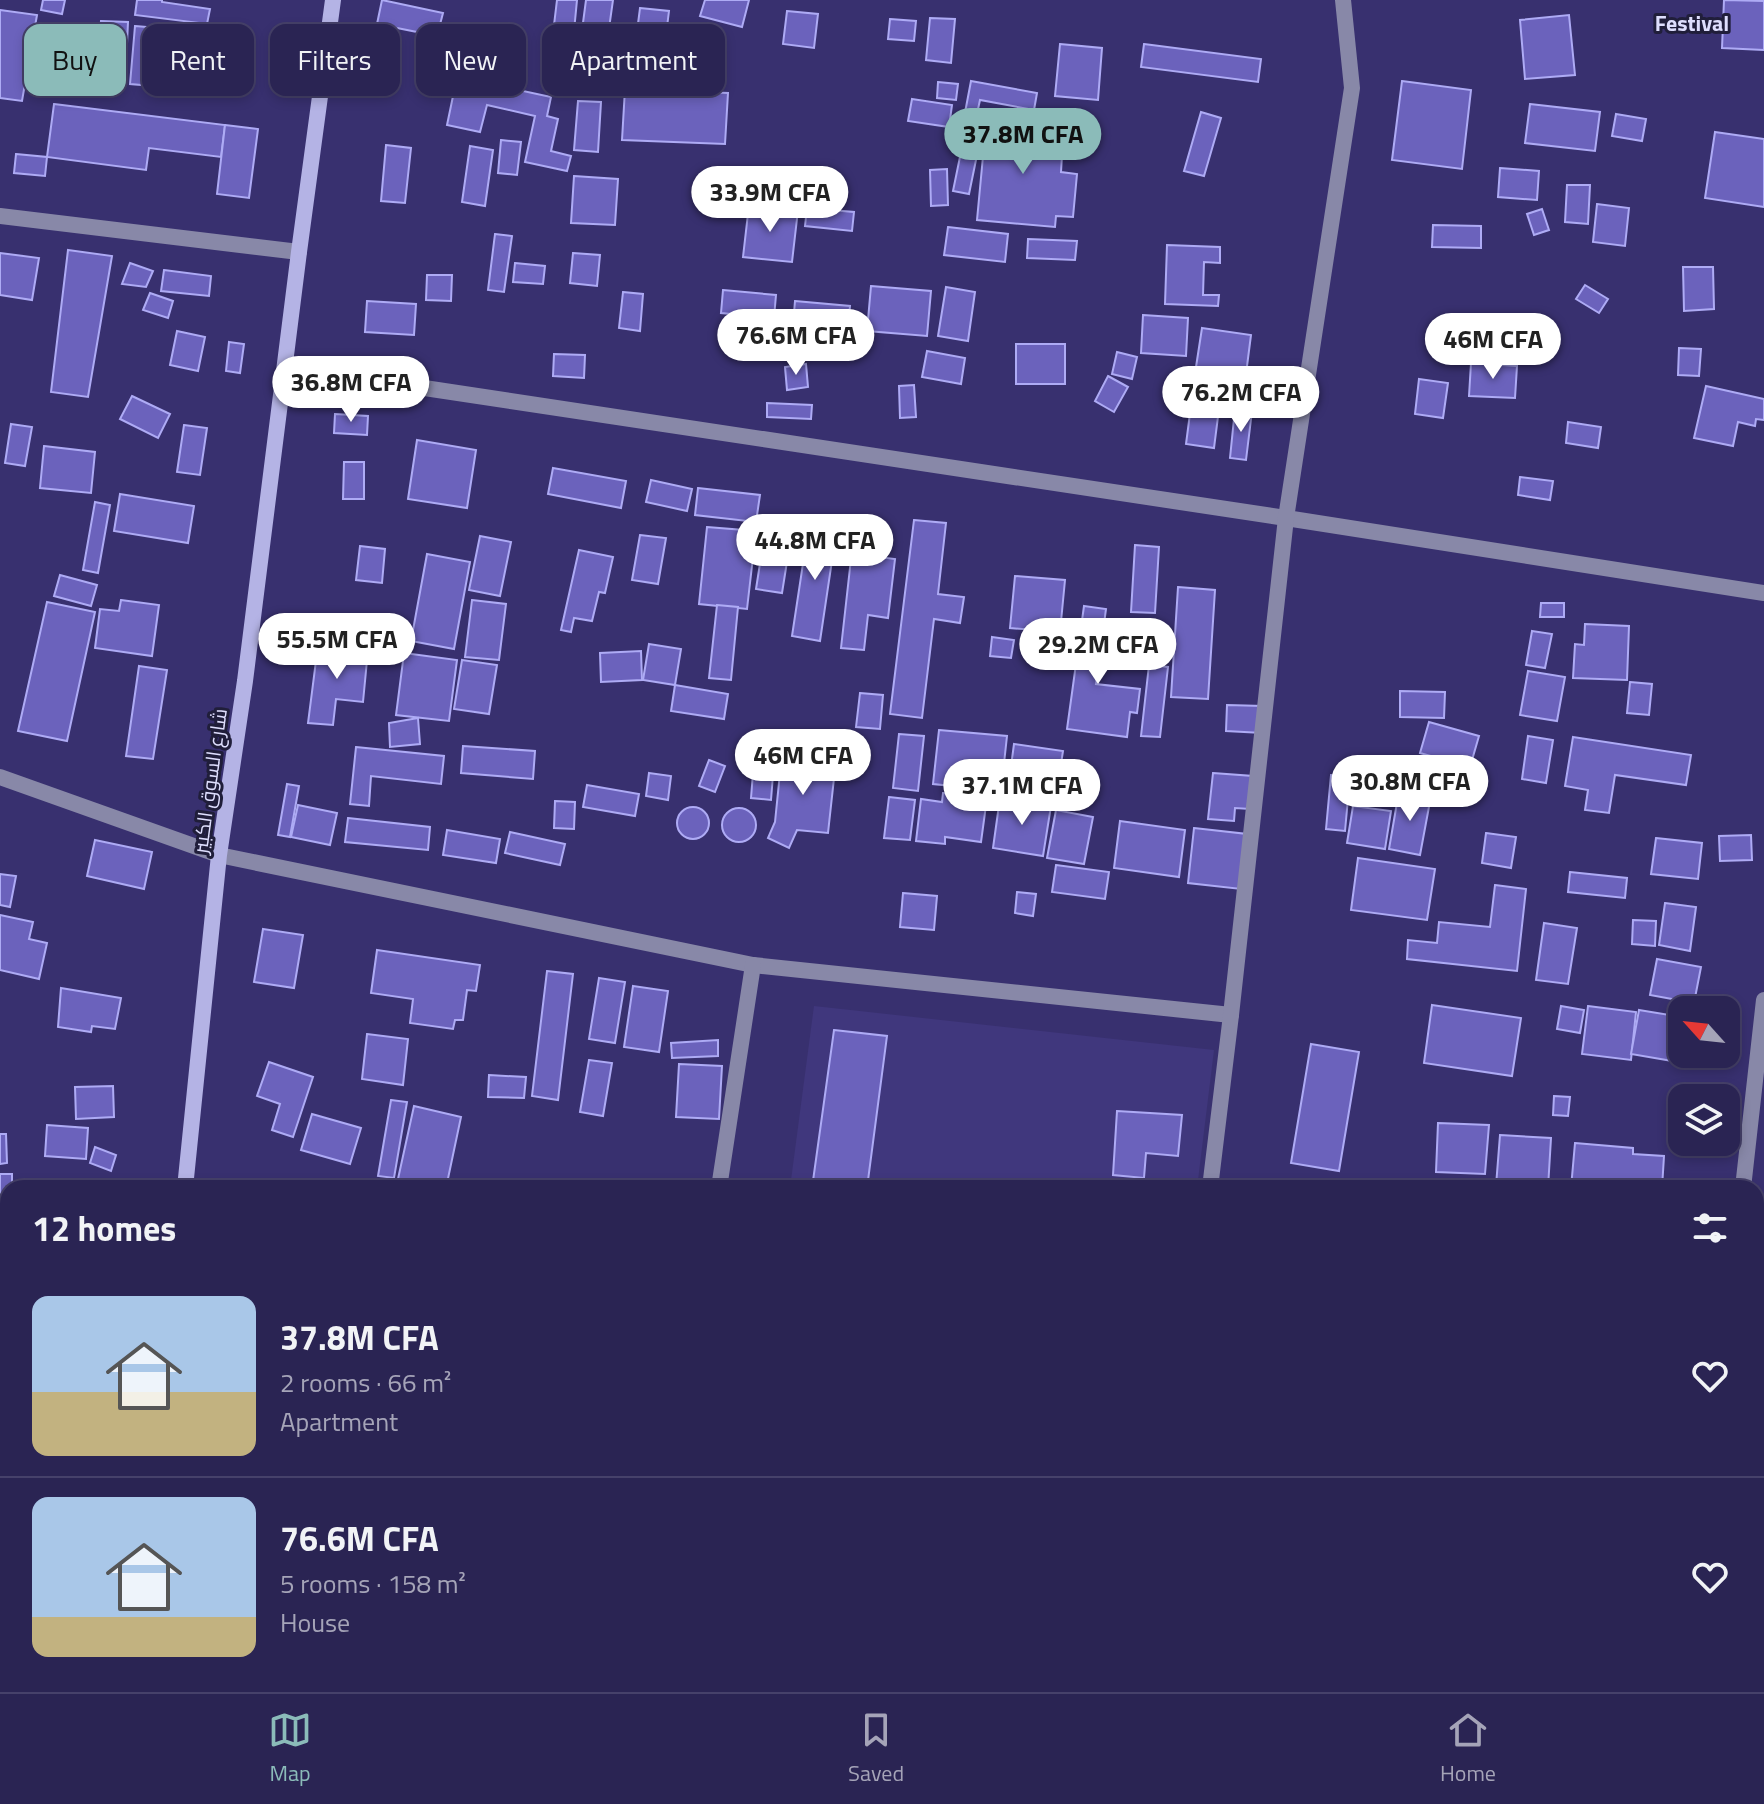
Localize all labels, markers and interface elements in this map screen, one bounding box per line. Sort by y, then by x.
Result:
district label: Festival [1655,6,1729,40]
chip: Buy [24,24,126,96]
chip: Rent [142,24,254,96]
chip: Filters [270,24,400,96]
chip: New [416,24,526,96]
chip: Apartment [542,24,725,96]
pin: 37.8M CFA [931,108,1115,176]
text: 37.8M CFA [962,114,1084,153]
pin: 33.9M CFA [678,166,862,234]
text: 33.9M CFA [709,172,831,211]
pin: 76.6M CFA [704,309,888,377]
pin: 46M CFA [1419,313,1567,381]
text: 76.6M CFA [735,315,857,354]
text: 46M CFA [1443,319,1543,358]
pin: 36.8M CFA [259,356,443,424]
text: 36.8M CFA [290,362,412,401]
pin: 76.2M CFA [1149,366,1333,434]
text: 76.2M CFA [1180,372,1302,411]
pin: 44.8M CFA [723,514,907,582]
text: 44.8M CFA [754,520,876,559]
pin: 55.5M CFA [245,613,429,681]
pin: 29.2M CFA [1006,618,1190,686]
text: 55.5M CFA [276,619,398,658]
text: 29.2M CFA [1037,624,1159,663]
street label: شارع السوق الكبير [184,706,235,856]
pin: 46M CFA [729,729,877,797]
text: 46M CFA [753,735,853,774]
pin: 30.8M CFA [1318,755,1502,823]
pin: 37.1M CFA [930,759,1114,827]
text: 30.8M CFA [1349,761,1471,800]
text: 37.1M CFA [961,765,1083,804]
north arrow [1668,996,1740,1068]
map controls [1668,996,1740,1156]
button: layers [1668,1084,1740,1156]
text: 12 homes [32,1202,176,1254]
icon: filters [1688,1206,1732,1250]
text: 37.8M CFA [280,1311,439,1363]
icon: home [96,1328,192,1424]
icon: heart [1688,1354,1732,1398]
text: 2 rooms · 66 m² [280,1363,451,1402]
text: Apartment [280,1402,398,1441]
text: 76.6M CFA [280,1512,439,1564]
icon: home [96,1529,192,1625]
icon: heart [1688,1555,1732,1599]
text: 5 rooms · 158 m² [280,1564,466,1603]
text: House [280,1603,350,1642]
tab: Map [268,1708,312,1790]
tab: Saved [848,1708,904,1790]
tab: Home [1440,1708,1496,1790]

